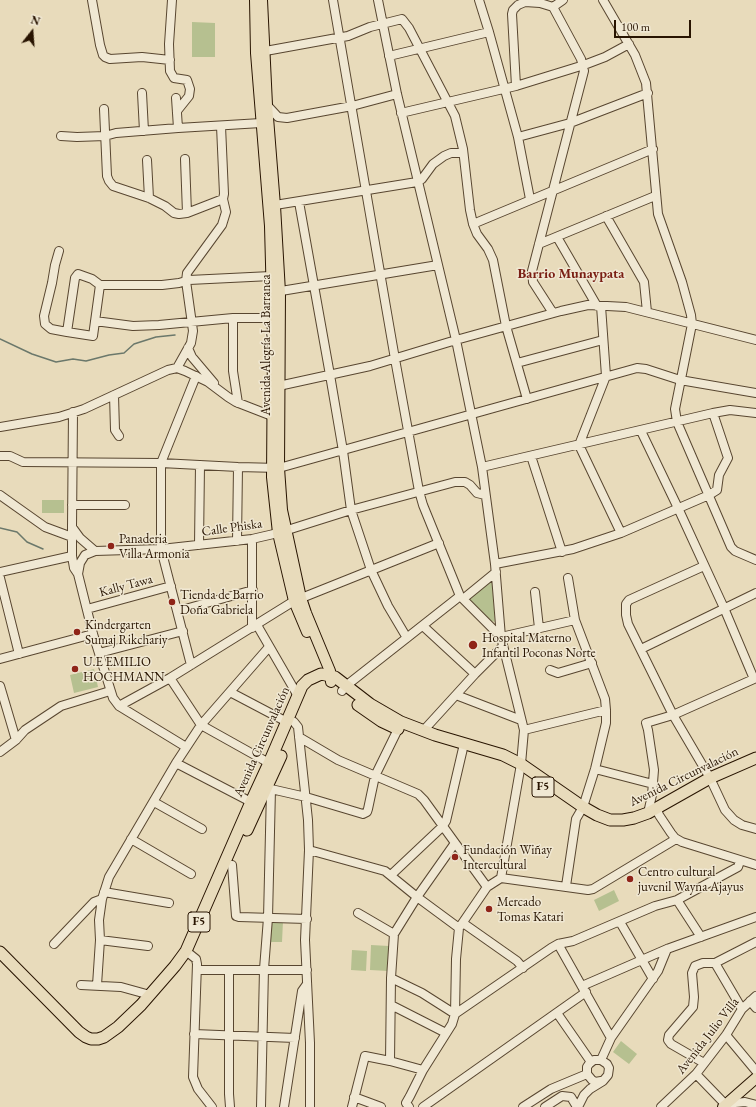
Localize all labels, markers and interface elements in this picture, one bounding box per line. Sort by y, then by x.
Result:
north arrow [12,12,52,52]
scale bar [616,12,693,38]
text: N [29,13,42,29]
text: 100 m [621,19,650,35]
district label: Barrio Munaypata [518,266,624,282]
street label: Avenida Alegría-La Barranca [258,274,274,416]
street label: Calle Phiska [201,516,263,540]
place label: Panaderia Villa Armonia [119,531,190,562]
marker: Panaderia Villa Armonia [106,541,116,551]
street label: Kally Tawa [98,571,154,601]
place label: Tienda de Barrio Doña Gabriela [180,587,264,618]
marker: Tienda de Barrio Doña Gabriela [167,597,177,607]
place label: Kindergarten Sumaj Rikchariy [85,617,168,648]
marker: Kindergarten Sumaj Rikchariy [72,627,82,637]
place label: Hospital Materno Infantil Poconas Norte [482,630,596,661]
marker: Hospital Materno Infantil Poconas Norte [467,639,479,651]
place label: U.E EMILIO HOCHMANN [83,654,165,685]
marker: U.E EMILIO HOCHMANN [70,664,80,674]
street label: Avenida Circunvalación [231,684,293,800]
street label: Avenida Circunvalación [627,744,741,810]
road number: F5 [532,777,554,797]
place label: Fundación Wiñay Intercultural [463,842,552,873]
marker: Fundación Wiñay Intercultural [450,852,460,862]
place label: Centro cultural juvenil Wayna Ajayus [638,864,744,895]
marker: Centro cultural juvenil Wayna Ajayus [625,874,635,884]
place label: Mercado Tomas Katari [497,894,564,925]
marker: Mercado Tomas Katari [484,904,494,914]
road number: F5 [188,912,210,932]
street label: Avenida Julio Villa [673,995,743,1077]

